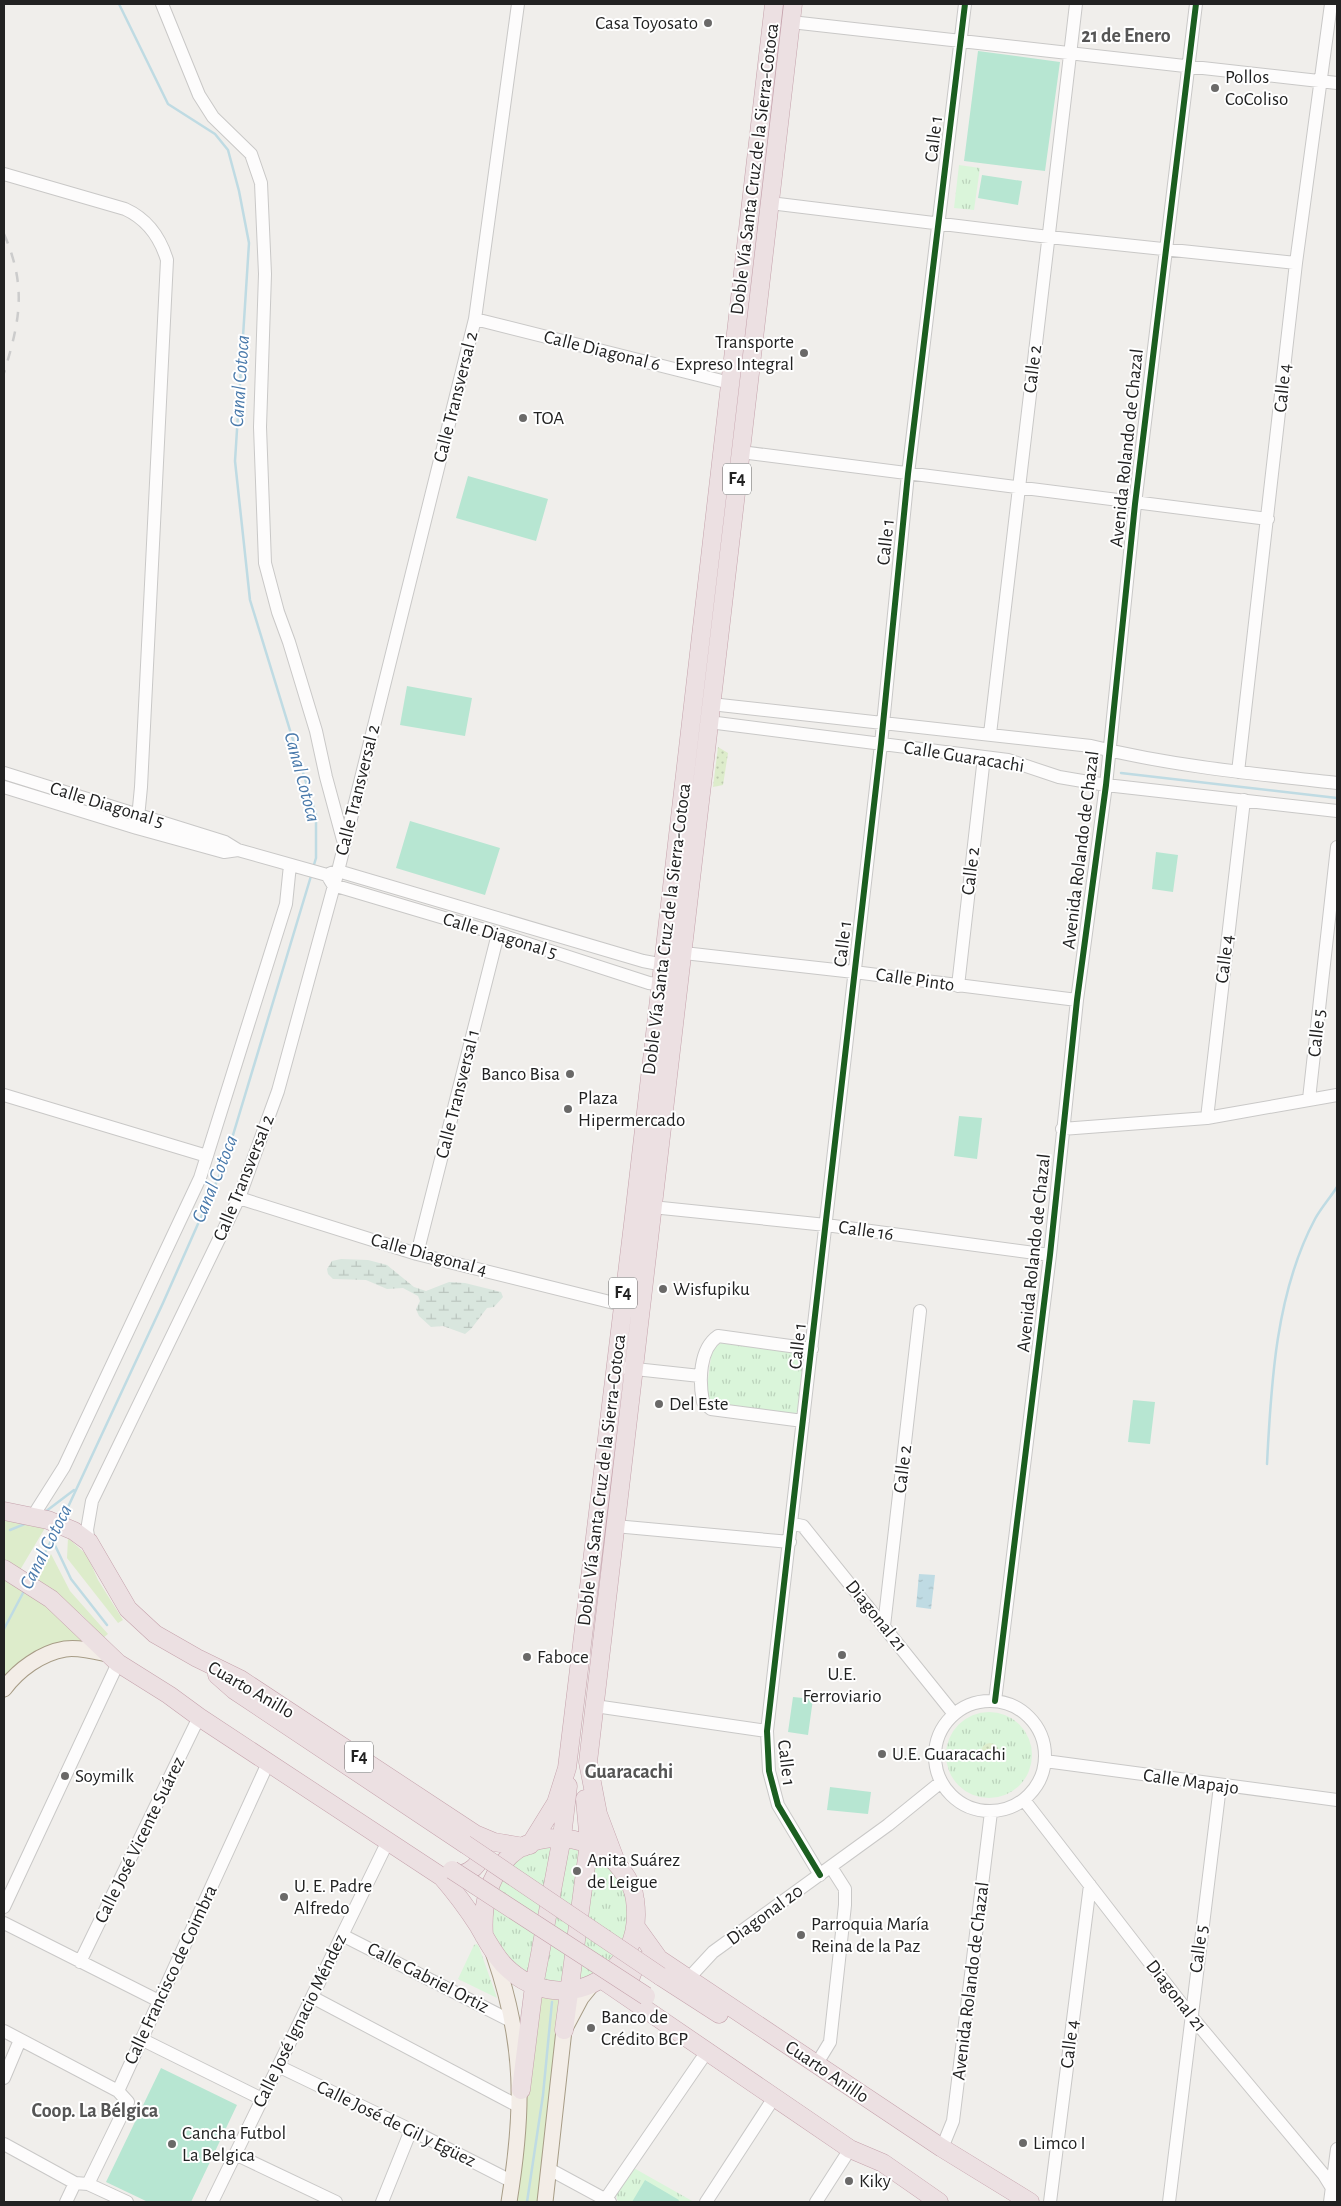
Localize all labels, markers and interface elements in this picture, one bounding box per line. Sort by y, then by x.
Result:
place label: Casa Toyosato [595,14,698,33]
marker: Casa Toyosato [702,17,714,29]
street label: Doble Vía Santa Cruz de la Sierra-Cotoca [728,22,782,316]
district label: 21 de Enero [1081,26,1171,46]
place label: Pollos CoColiso [1225,68,1288,109]
marker: Pollos CoColiso [1209,82,1221,94]
street label: Calle 1 [922,115,946,163]
street label: Calle Diagonal 6 [542,327,662,375]
street label: Calle Transversal 2 [431,329,482,464]
place label: Transporte Expreso Integral [675,333,794,374]
water label: Canal Cotoca [227,334,253,428]
street label: Calle 2 [1021,343,1045,394]
marker: Transporte Expreso Integral [798,347,810,359]
street label: Avenida Rolando de Chazal [1107,348,1147,548]
street label: Calle 4 [1271,363,1295,413]
place label: TOA [533,409,564,428]
marker: TOA [517,412,529,424]
road number: F4 [723,464,751,494]
street label: Calle 1 [874,518,898,566]
street label: Calle Transversal 2 [333,722,384,857]
water label: Canal Cotoca [280,730,324,824]
street label: Calle Guaracachi [902,738,1026,776]
street label: Avenida Rolando de Chazal [1059,750,1103,950]
street label: Calle Diagonal 5 [48,779,166,831]
street label: Doble Vía Santa Cruz de la Sierra-Cotoca [640,782,694,1076]
street label: Calle 2 [959,845,983,896]
street label: Calle Diagonal 5 [441,910,559,962]
street label: Calle 1 [831,920,855,968]
street label: Calle 4 [1213,933,1237,985]
street label: Calle Pinto [874,965,956,995]
street label: Calle 5 [1305,1008,1329,1058]
street label: Calle Transversal 1 [433,1028,483,1160]
place label: Banco Bisa [481,1065,560,1084]
marker: Banco Bisa [564,1068,576,1080]
place label: Plaza Hipermercado [578,1089,685,1130]
marker: Plaza Hipermercado [562,1103,574,1115]
street label: Calle Transversal 2 [210,1112,278,1244]
water label: Canal Cotoca [188,1132,242,1226]
street label: Avenida Rolando de Chazal [1014,1153,1054,1353]
street label: Calle 16 [837,1218,895,1244]
street label: Calle Diagonal 4 [369,1230,489,1280]
road number: F4 [609,1278,637,1309]
place label: Wisfupiku [673,1280,750,1299]
marker: Wisfupiku [657,1283,669,1295]
street label: Calle 1 [786,1322,810,1370]
street label: Doble Vía Santa Cruz de la Sierra-Cotoca [575,1333,629,1627]
place label: Del Este [669,1395,729,1414]
marker: Del Este [653,1398,665,1410]
street label: Calle 2 [891,1443,915,1494]
water label: Canal Cotoca [16,1501,76,1593]
street label: Diagonal 21 [842,1577,910,1655]
place label: Faboce [537,1648,589,1667]
marker: U.E. Ferroviario [836,1649,848,1661]
marker: Faboce [521,1651,533,1663]
street label: Cuarto Anillo [205,1658,297,1722]
place label: U.E. Ferroviario [803,1665,881,1706]
street label: Calle 1 [774,1739,798,1787]
road number: F4 [345,1741,373,1772]
place label: U.E. Guaracachi [892,1745,1006,1764]
marker: U.E. Guaracachi [876,1748,888,1760]
street label: Calle José Vicente Suárez [91,1754,189,1926]
district label: Guaracachi [585,1762,673,1782]
street label: Calle Mapajo [1142,1766,1240,1798]
place label: Soymilk [75,1767,134,1786]
marker: Soymilk [59,1770,71,1782]
place label: Anita Suárez de Leigue [587,1851,680,1892]
marker: Anita Suárez de Leigue [571,1865,583,1877]
place label: U. E. Padre Alfredo [294,1877,372,1918]
street label: Diagonal 20 [723,1881,807,1949]
street label: Avenida Rolando de Chazal [949,1881,993,2081]
street label: Calle Francisco de Coimbra [121,1882,221,2067]
marker: U. E. Padre Alfredo [278,1891,290,1903]
place label: Parroquia María Reina de la Paz [811,1915,930,1956]
street label: Calle 5 [1187,1924,1211,1974]
marker: Parroquia María Reina de la Paz [795,1929,807,1941]
street label: Calle José Ignacio Méndez [250,1931,350,2111]
street label: Calle Gabriel Ortiz [364,1939,492,2017]
street label: Diagonal 21 [1142,1956,1210,2036]
place label: Banco de Crédito BCP [601,2008,688,2049]
street label: Calle 4 [1058,2018,1082,2070]
marker: Banco de Crédito BCP [585,2022,597,2034]
street label: Cuarto Anillo [782,2037,872,2107]
street label: Calle José de Gil y Egüez [313,2077,479,2171]
district label: Coop. La Bélgica [32,2101,159,2121]
place label: Cancha Futbol La Belgica [182,2124,286,2165]
place label: Limco I [1033,2134,1086,2153]
marker: Limco I [1017,2137,1029,2149]
marker: Cancha Futbol La Belgica [166,2138,178,2150]
place label: Kiky [859,2172,891,2191]
marker: Kiky [843,2175,855,2187]

